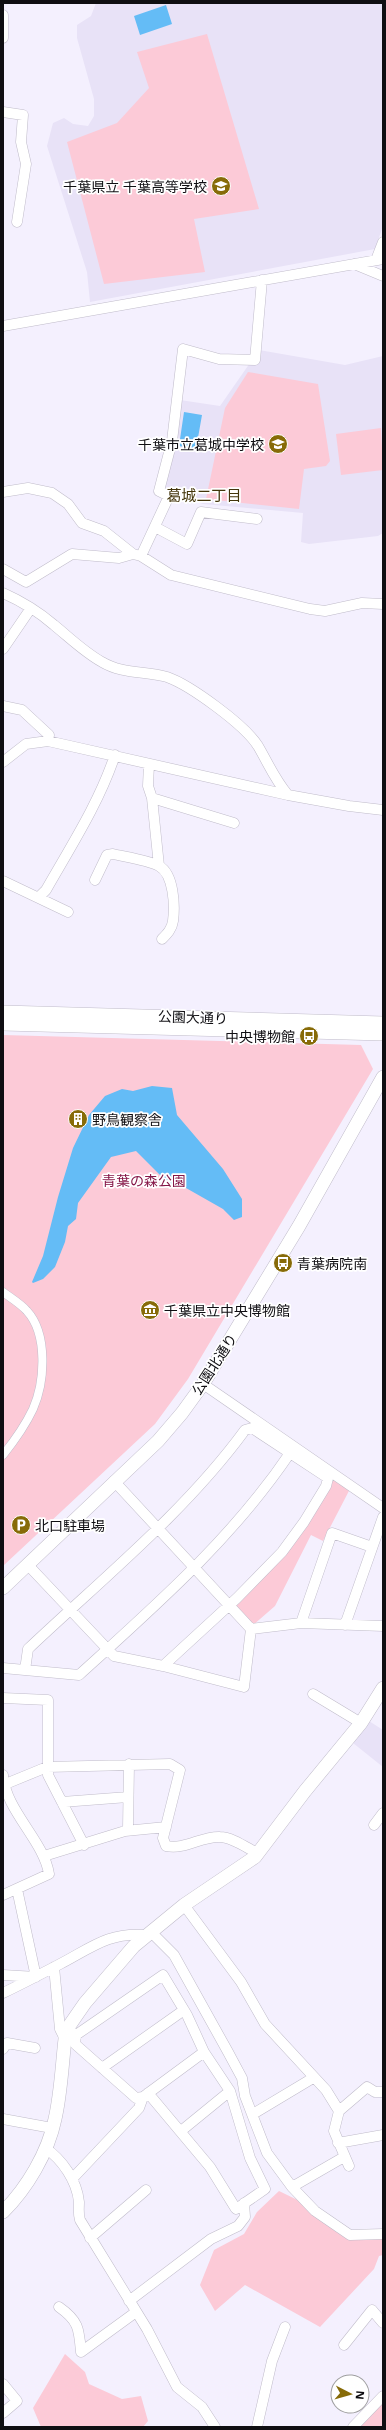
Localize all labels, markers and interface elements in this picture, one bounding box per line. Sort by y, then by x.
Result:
school or university icon: 千葉県立 千葉高等学校 [210,175,232,197]
place label: 千葉県立 千葉高等学校 [63,177,207,196]
school or university icon: 千葉市立葛城中学校 [267,433,289,455]
place label: 千葉市立葛城中学校 [138,435,264,454]
district label: 葛城二丁目 [166,485,242,505]
street label: 公園大通り [158,1006,228,1028]
bus stop icon: 中央博物館 [298,1025,320,1047]
place label: 中央博物館 [225,1027,295,1046]
building icon: 野鳥観察舎 [67,1108,89,1130]
place label: 野鳥観察舎 [92,1110,162,1129]
park label: 青葉の森公園 [102,1171,186,1190]
bus stop icon: 青葉病院南 [272,1252,294,1274]
place label: 青葉病院南 [297,1254,367,1273]
museum icon: 千葉県立中央博物館 [139,1299,161,1321]
place label: 千葉県立中央博物館 [164,1301,290,1320]
street label: 公園北通り [187,1329,241,1399]
parking icon: 北口駐車場 [10,1514,32,1536]
place label: 北口駐車場 [35,1516,105,1535]
north arrow [330,2374,370,2414]
text: N [353,2390,368,2400]

